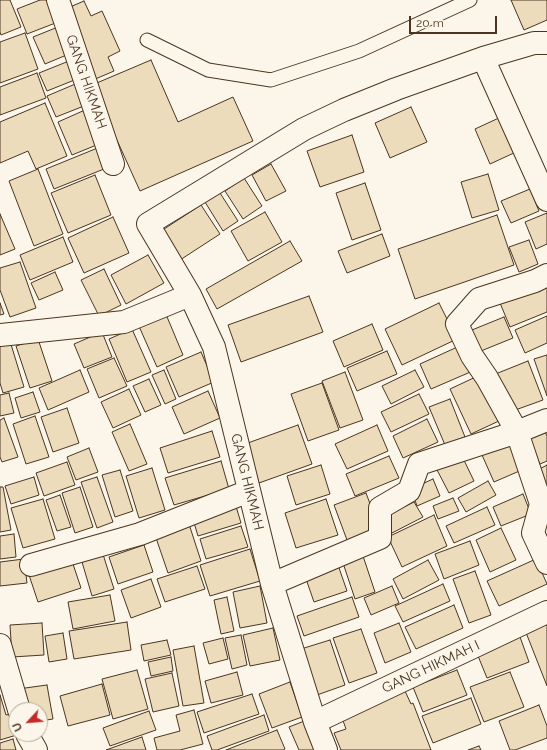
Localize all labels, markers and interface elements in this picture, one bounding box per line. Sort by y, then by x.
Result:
scale bar [411,8,499,34]
text: 20 m [416,16,444,30]
street label: GANG HIKMAH [62,33,110,131]
street label: GANG HIKMAH [227,432,267,532]
street label: GANG HIKMAH I [380,637,482,697]
north arrow [8,702,48,742]
text: U [10,720,25,734]

